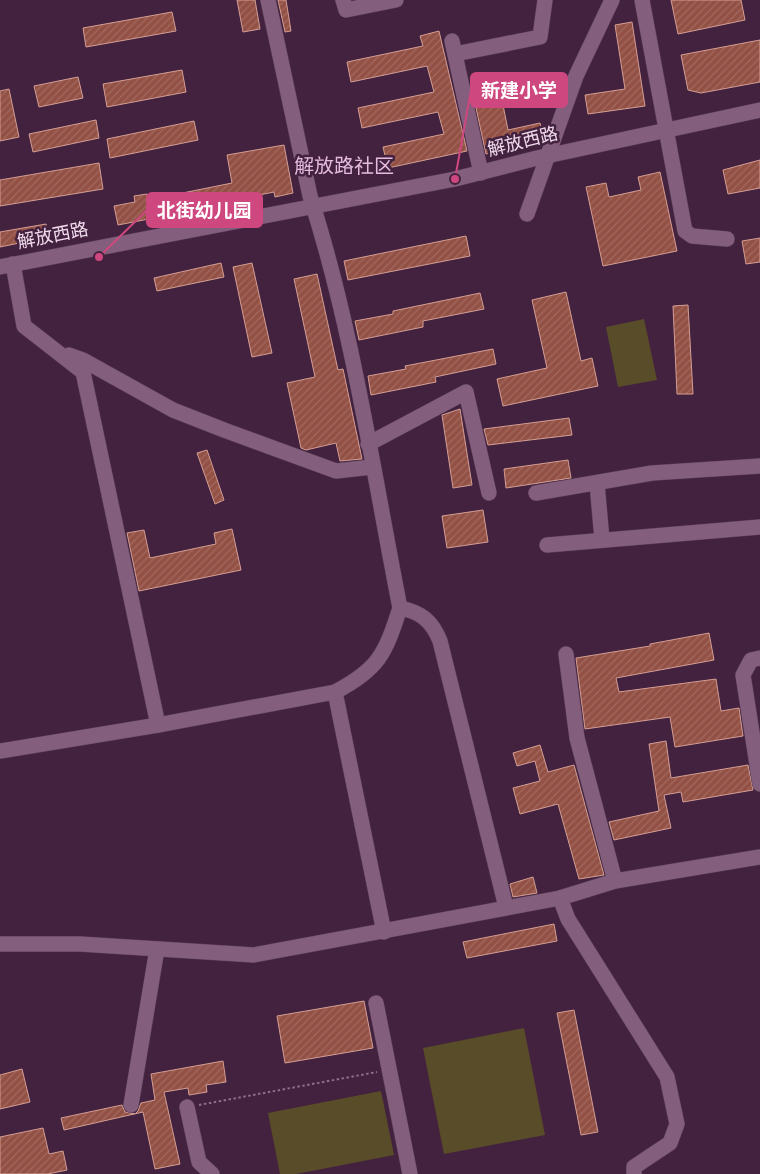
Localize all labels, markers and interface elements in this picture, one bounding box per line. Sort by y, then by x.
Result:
callout: 新建小学 [471,73,567,107]
text: 新建小学 [481,80,557,104]
street label: 解放西路 [485,123,561,163]
district label: 解放路社区 [294,155,394,181]
callout: 北街幼儿园 [147,193,262,227]
text: 北街幼儿园 [156,200,252,224]
street label: 解放西路 [15,219,91,255]

